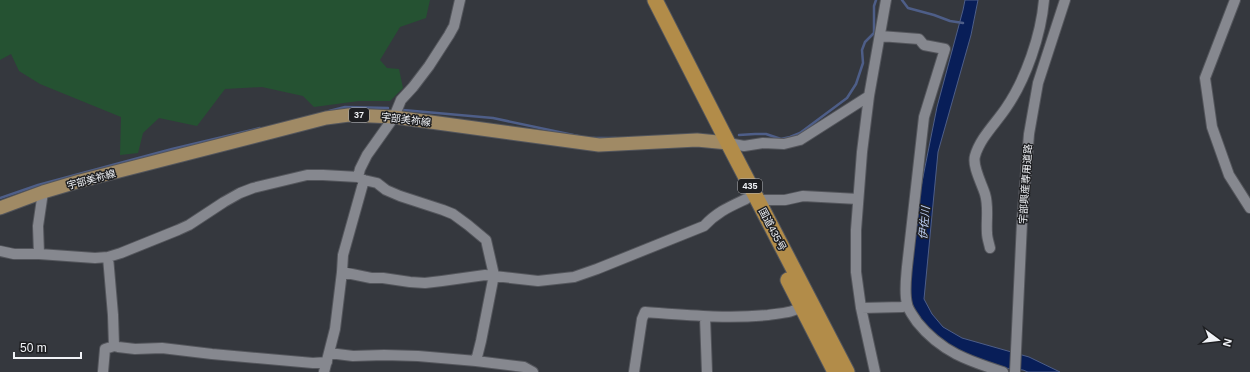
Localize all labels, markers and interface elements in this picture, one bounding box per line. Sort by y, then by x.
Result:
road number: 37 [349,108,369,122]
street label: 宇部美祢線 [380,111,431,128]
street label: 宇部興産専用道路 [1017,144,1034,224]
street label: 宇部美祢線 [66,168,117,191]
road number: 435 [738,179,762,193]
water label: 伊佐川 [917,205,932,240]
street label: 国道435号 [757,206,788,252]
north arrow [1198,320,1238,360]
scale bar [14,334,81,360]
text: N [1221,337,1234,348]
text: 50 m [20,341,47,355]

